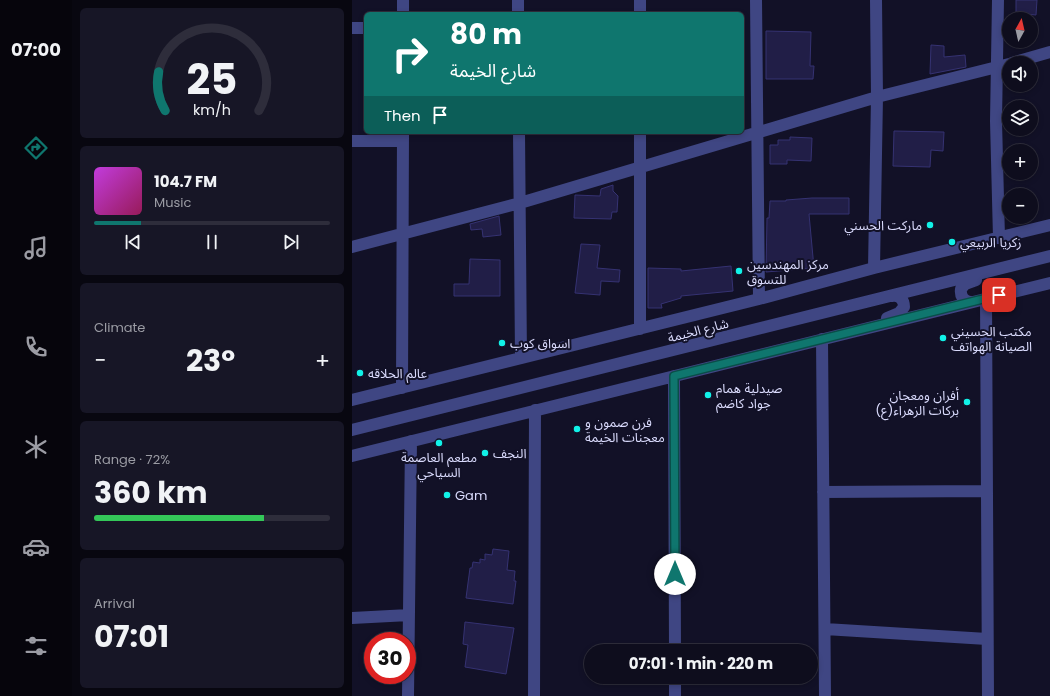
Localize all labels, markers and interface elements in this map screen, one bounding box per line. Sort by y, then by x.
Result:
north arrow [1002,12,1038,48]
map controls [1002,12,1038,224]
text: 80 m [450,15,522,54]
icon: right [384,28,436,80]
text: 07:00 [11,37,61,62]
text: 25 [187,50,237,109]
button: sound [1002,56,1038,92]
text: شارع الخيمة [450,58,536,83]
text: km/h [193,99,231,119]
button: layers [1002,100,1038,136]
icon: arrive [429,104,451,126]
text: Then [384,105,421,126]
icon: directions [22,134,50,162]
button: + [1002,144,1038,180]
text: 104.7 FM [154,171,217,192]
button: − [1002,188,1038,224]
text: Music [154,193,191,212]
place label: ماركت الحسني [844,216,922,236]
marker: ماركت الحسني [925,220,935,230]
icon: previous [122,231,144,253]
icon: pause [201,231,223,253]
icon: next [280,231,302,253]
place label: زكريا الربيعي [960,233,1021,253]
icon: music [22,234,50,262]
marker: زكريا الربيعي [947,237,957,247]
place label: مركز المهندسين للتسوق [747,255,829,289]
marker: مركز المهندسين للتسوق [734,266,744,276]
pin [982,278,1016,312]
icon: arrive [988,284,1010,306]
street label: شارع الخيمة [666,314,731,348]
text: Climate [94,318,145,337]
place label: مكتب الحسيني الصيانة الهواتف [951,322,1032,356]
icon: phone [22,333,50,361]
marker: مكتب الحسيني الصيانة الهواتف [938,333,948,343]
place label: اسواق كوب [510,334,570,353]
marker: اسواق كوب [497,338,507,348]
text: 23° [186,339,235,382]
text: − [94,345,106,376]
text: + [315,345,330,376]
place label: عالم الحلاقه [368,364,428,384]
marker: عالم الحلاقه [355,368,365,378]
place label: صيدلية همام جواد كاضم [716,379,783,414]
place label: أفران ومعجان بركات الزهراء(ع) [875,386,959,421]
marker: صيدلية همام جواد كاضم [703,390,713,400]
marker: أفران ومعجان بركات الزهراء(ع) [962,397,972,407]
place label: فرن صمون و معجنات الخيمة [585,413,665,447]
marker: فرن صمون و معجنات الخيمة [572,424,582,434]
icon: climate [22,433,50,461]
marker: مطعم العاصمة السياحي [434,438,444,448]
place label: النجف [493,444,527,463]
place label: مطعم العاصمة السياحي [401,448,477,483]
marker: النجف [480,448,490,458]
text: Range · 72% [94,450,170,469]
text: 360 km [94,471,208,514]
place label: Gam [455,486,487,505]
marker: Gam [442,490,452,500]
icon: car [22,533,50,561]
position arrow [654,553,696,595]
text: Arrival [94,594,135,613]
text: 07:01 [94,615,169,658]
icon: filters [22,632,50,660]
speed limit sign: 30 [364,632,416,684]
text: 07:01 · 1 min · 220 m [629,653,773,674]

